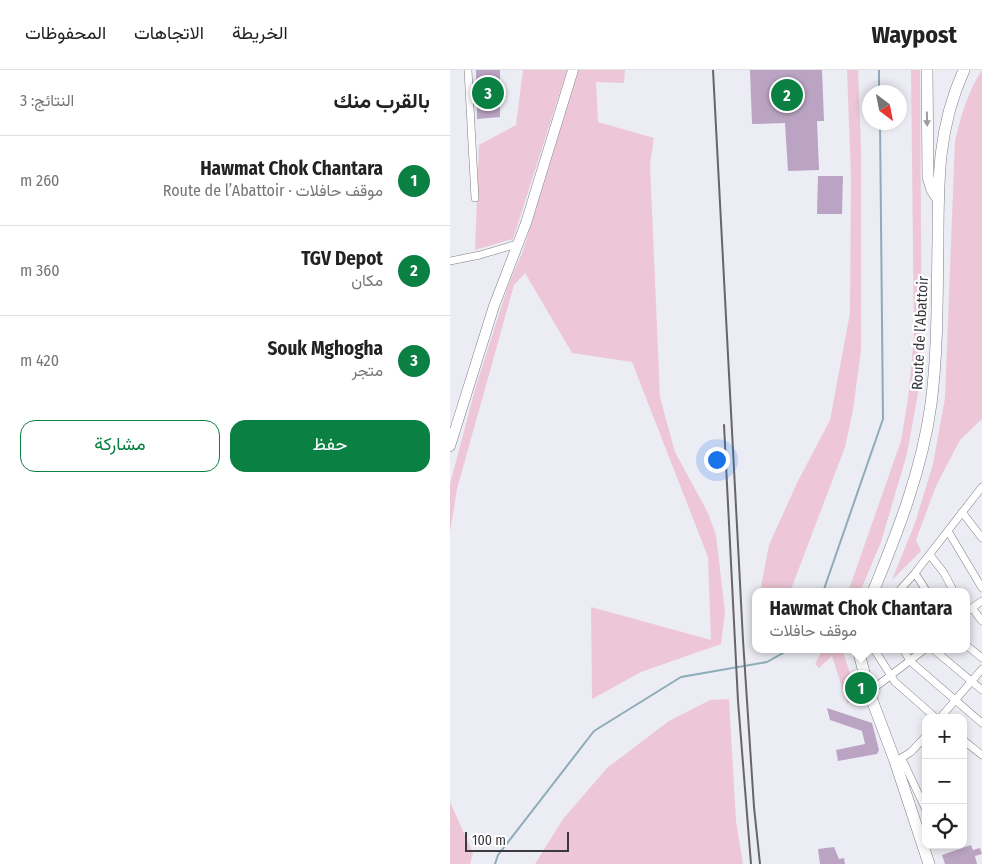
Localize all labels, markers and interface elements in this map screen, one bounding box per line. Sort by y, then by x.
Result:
text: Waypost [871,21,957,49]
text: المحفوظات [25,22,106,44]
text: الاتجاهات [134,22,204,44]
text: الخريطة [232,22,288,44]
pin: 3 [472,74,504,112]
pin: 2 [771,76,803,114]
north arrow [862,85,907,130]
text: بالقرب منك [333,88,430,114]
text: النتائج: 3 [20,91,74,110]
one-way arrow [923,111,931,127]
text: Hawmat Chok Chantara [200,157,383,180]
text: 260 m [20,171,59,190]
text: 1 [411,171,417,190]
text: موقف حافلات · Route de l’Abattoir [163,181,383,200]
text: TGV Depot [301,247,383,270]
text: 360 m [20,261,60,280]
text: 2 [410,261,418,280]
text: مكان [351,271,383,290]
street label: Route de l’Abattoir [908,275,932,391]
text: Souk Mghogha [267,337,383,360]
text: 420 m [20,351,59,370]
text: 3 [410,351,418,370]
text: متجر [352,361,383,380]
button: مشاركة [20,420,220,472]
button: حفظ [230,420,430,472]
your location [704,447,730,473]
popup [752,588,970,653]
text: Hawmat Chok Chantara [770,597,952,620]
text: موقف حافلات [770,621,857,640]
pin: 1 [845,669,877,707]
map controls [922,714,967,849]
button: + [922,714,967,759]
button: − [922,759,967,804]
button: locate [922,804,967,849]
scale bar [465,829,569,852]
text: 100 m [472,832,506,849]

